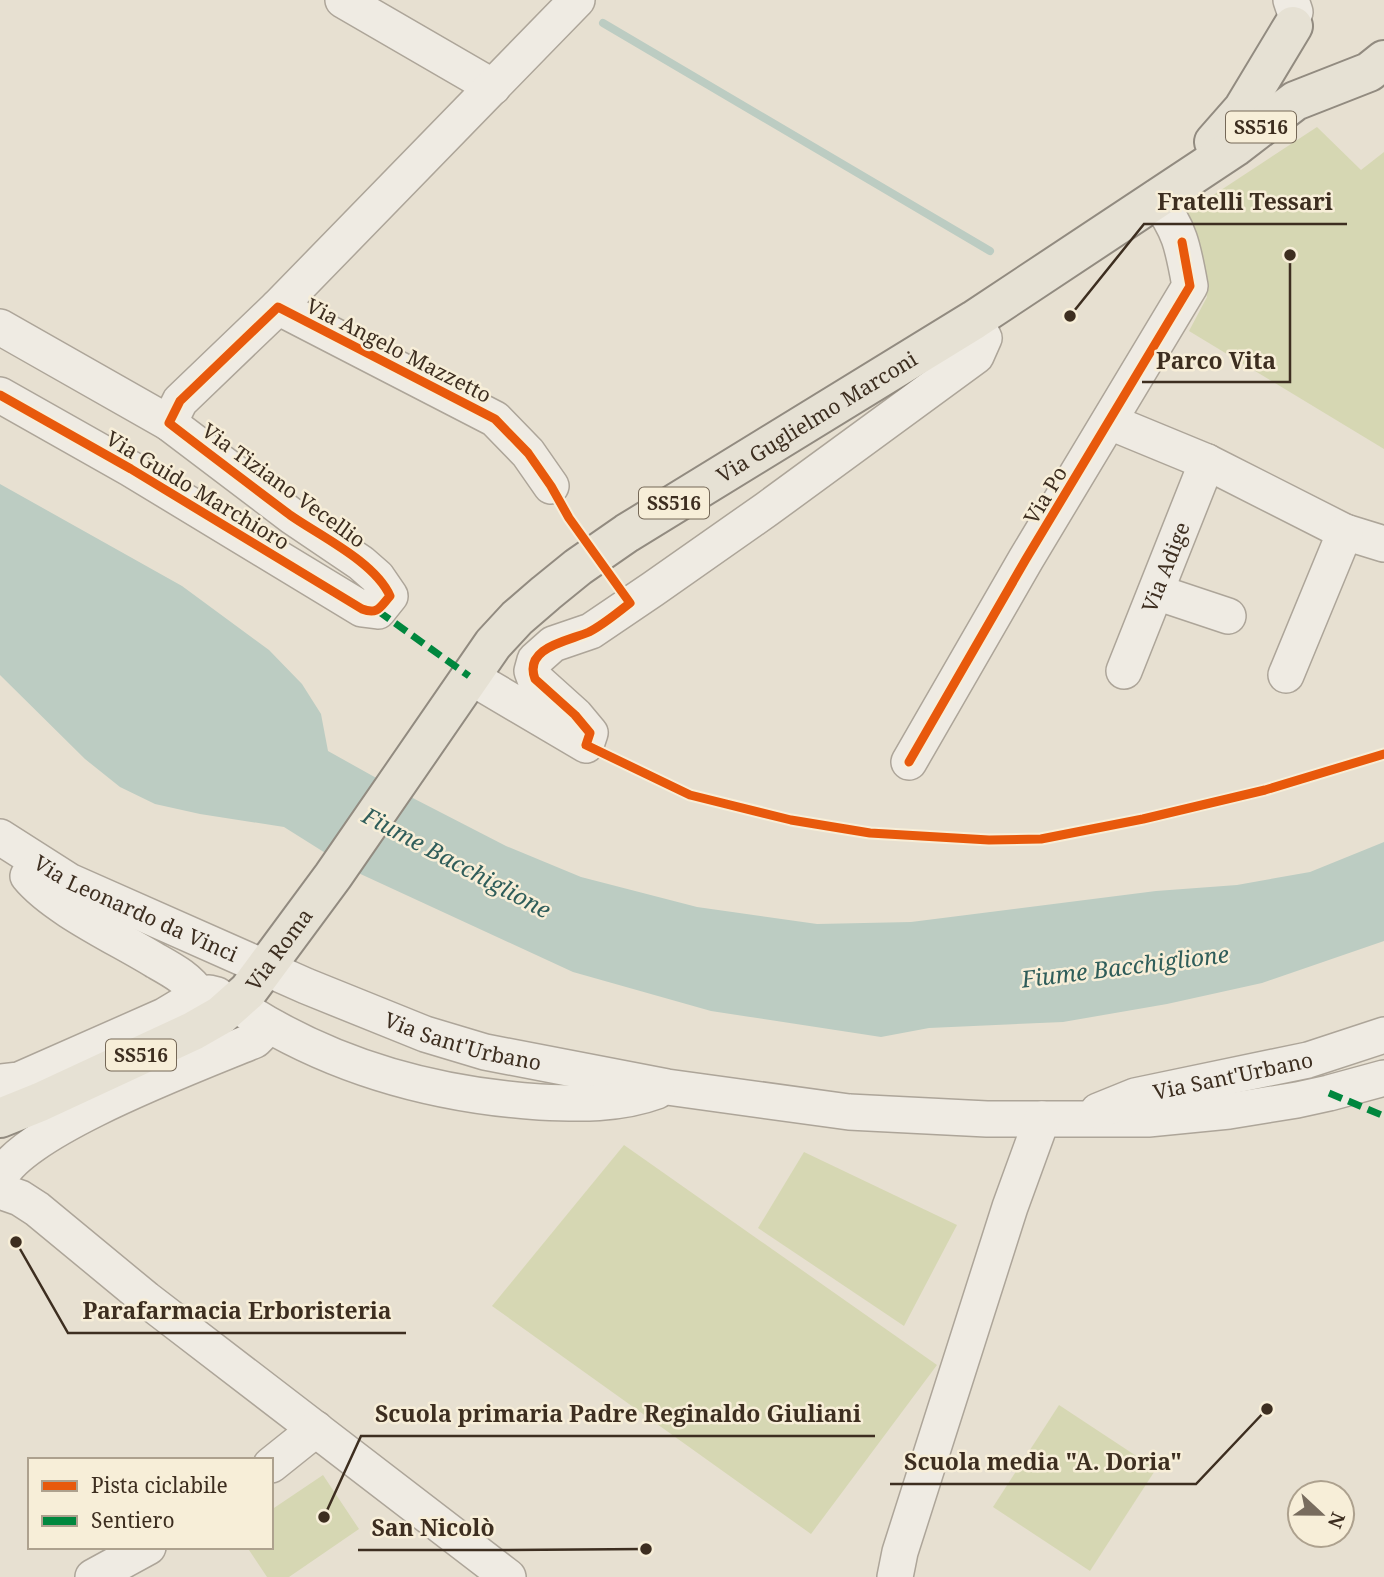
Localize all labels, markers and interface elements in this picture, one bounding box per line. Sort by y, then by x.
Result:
road number: SS516 [1226,111,1296,142]
callout: Fratelli Tessari [1144,180,1347,224]
text: Fratelli Tessari [1157,185,1333,217]
street label: Via Angelo Mazzetto [302,291,496,409]
callout: Parco Vita [1142,338,1290,382]
street label: Via Guglielmo Marconi [711,344,922,489]
text: Parco Vita [1156,344,1276,376]
street label: Via Tiziano Vecellio [197,416,371,554]
street label: Via Guido Marchioro [101,424,295,556]
street label: Via Po [1017,461,1073,529]
road number: SS516 [639,488,709,518]
street label: Via Adige [1135,518,1196,616]
water label: Fiume Bacchiglione [356,798,557,925]
street label: Via Leonardo da Vinci [29,848,242,968]
street label: Via Roma [239,902,319,996]
water label: Fiume Bacchiglione [1018,937,1231,995]
street label: Via Sant'Urbano [380,1005,544,1077]
road number: SS516 [106,1040,176,1070]
street label: Via Sant'Urbano [1151,1045,1315,1106]
callout: Parafarmacia Erboristeria [68,1289,406,1333]
text: Parafarmacia Erboristeria [82,1294,392,1326]
callout: Scuola primaria Padre Reginaldo Giuliani [361,1392,875,1436]
text: Scuola primaria Padre Reginaldo Giuliani [375,1397,861,1429]
callout: Scuola media "A. Doria" [890,1440,1196,1484]
text: Scuola media "A. Doria" [904,1445,1182,1477]
legend [28,1458,273,1549]
text: Pista ciclabile [91,1471,228,1499]
north arrow [1286,1479,1356,1549]
text: Sentiero [91,1506,175,1534]
callout: San Nicolò [358,1506,509,1550]
text: N [1322,1509,1352,1532]
text: San Nicolò [371,1511,495,1543]

